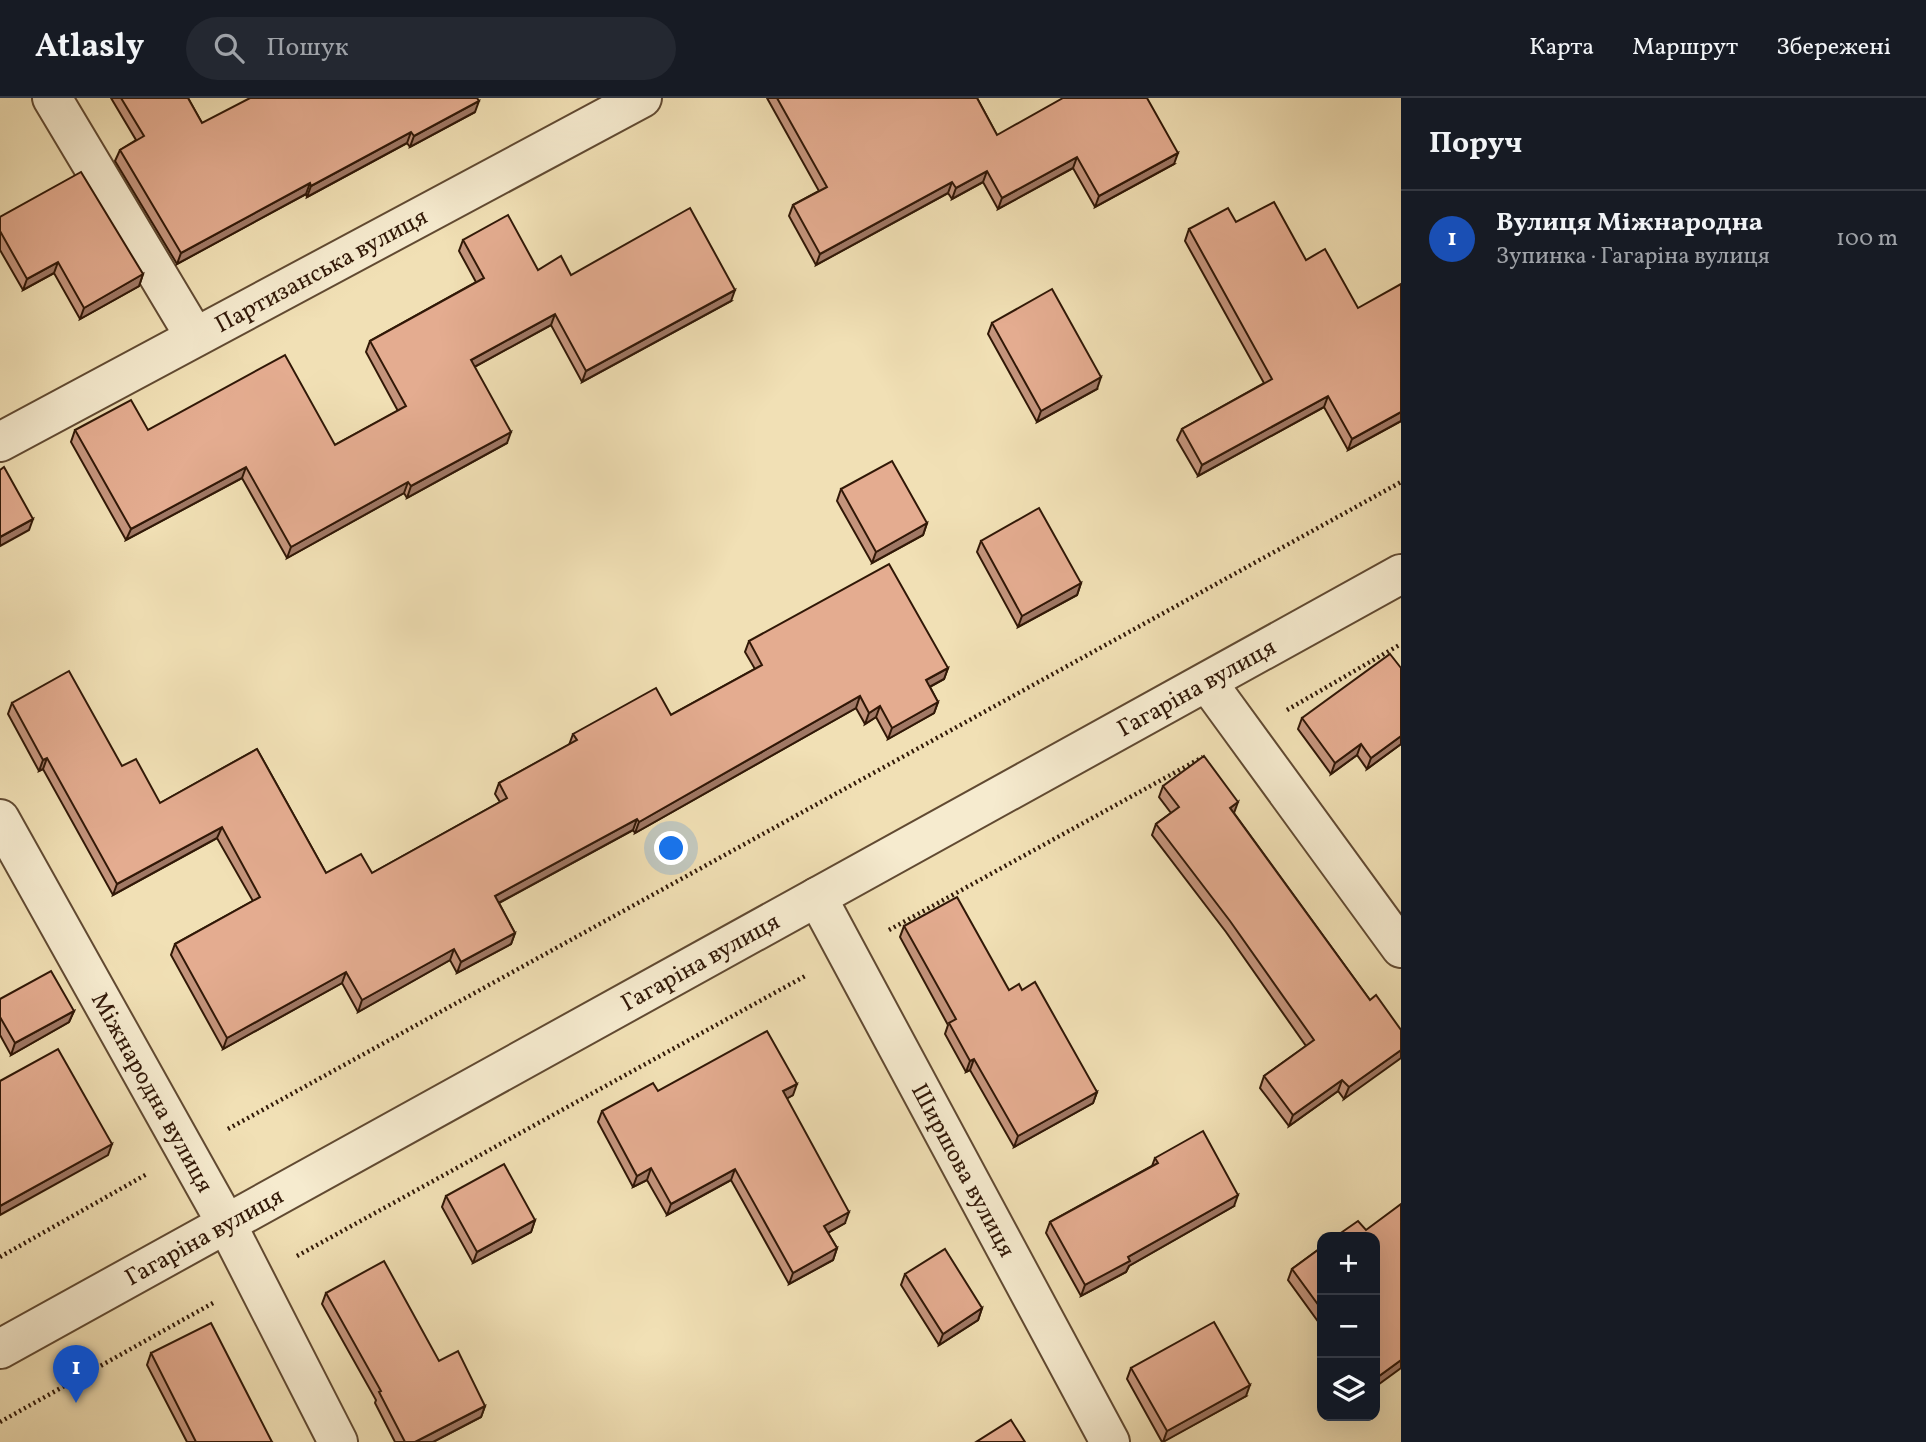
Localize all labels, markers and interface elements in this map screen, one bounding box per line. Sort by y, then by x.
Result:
search box [186,17,676,80]
text: Atlasly [35,25,144,71]
icon: search [210,29,248,67]
text: Пошук [266,30,349,66]
text: Карта [1529,31,1594,65]
text: Маршрут [1632,31,1738,65]
text: Збережені [1776,31,1891,65]
text: Поруч [1429,123,1522,165]
street label: Партизанська вулиця [209,201,434,343]
text: Вулиця Міжнародна [1496,205,1763,241]
text: 1 [1447,223,1457,255]
text: 100 m [1836,223,1898,255]
text: Зупинка · Гагаріна вулиця [1496,241,1770,273]
street label: Гагаріна вулиця [1112,631,1283,747]
your location [654,831,688,865]
street label: Гагаріна вулиця [615,906,787,1021]
street label: Міжнародна вулиця [81,987,221,1199]
street label: Ширшова вулиця [901,1078,1023,1264]
street label: Гагаріна вулиця [119,1180,290,1296]
map controls [1317,1232,1380,1421]
button: + [1317,1232,1380,1295]
button: − [1317,1295,1380,1358]
pin: 1 [53,1345,99,1403]
button: layers [1317,1358,1380,1421]

